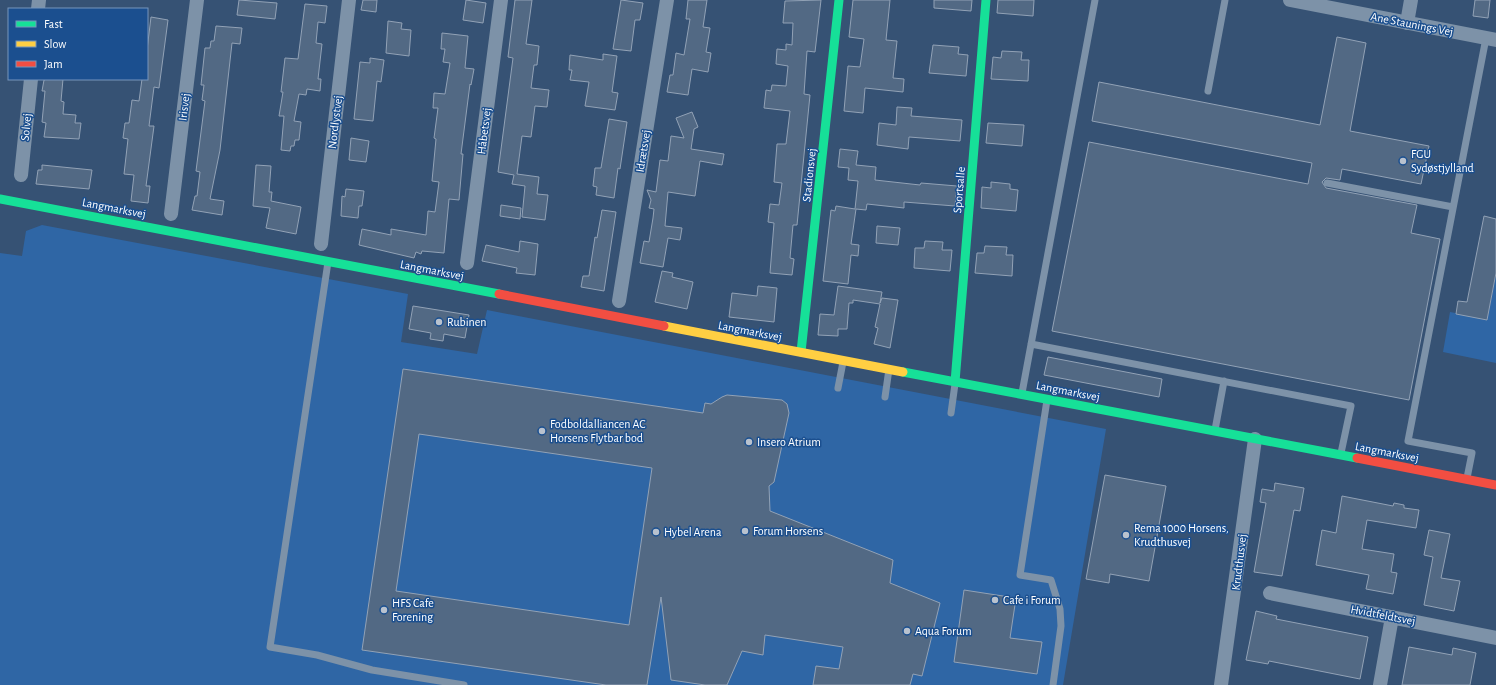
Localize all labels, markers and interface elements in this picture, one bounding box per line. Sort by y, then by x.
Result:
legend [8,8,148,80]
street label: Ane Staunings Vej [1369,10,1454,39]
text: Fast [44,18,63,30]
text: Slow [44,38,66,50]
text: Jam [44,58,63,70]
street label: Irisvej [176,92,193,122]
street label: Nordlystvej [326,95,345,150]
street label: Håbetsvej [475,107,494,155]
street label: Solvej [19,113,34,142]
street label: Idrætsvej [634,129,653,173]
street label: Stadionsvej [800,147,819,203]
place label: FGU Sydøstjylland [1411,148,1474,175]
marker: FGU Sydøstjylland [1398,156,1408,166]
street label: Sportsalle [951,166,967,214]
street label: Langmarksvej [81,196,147,221]
street label: Langmarksvej [399,258,465,283]
place label: Rubinen [447,316,487,328]
marker: Rubinen [434,317,444,327]
street label: Langmarksvej [717,319,783,344]
street label: Langmarksvej [1035,379,1101,404]
place label: Fodboldalliancen AC Horsens Flytbar bod [550,418,645,445]
marker: Fodboldalliancen AC Horsens Flytbar bod [537,426,547,436]
place label: Insero Atrium [757,436,821,448]
marker: Insero Atrium [744,437,754,447]
street label: Langmarksvej [1354,440,1420,465]
place label: Rema 1000 Horsens, Krudthusvej [1134,522,1229,549]
place label: Forum Horsens [753,525,823,537]
place label: Hybel Arena [664,526,722,539]
marker: Forum Horsens [740,526,750,536]
marker: Hybel Arena [651,527,661,537]
marker: Rema 1000 Horsens, Krudthusvej [1121,530,1131,540]
street label: Krudthusvej [1230,533,1249,591]
place label: Cafe i Forum [1003,594,1061,606]
marker: Cafe i Forum [990,595,1000,605]
place label: HFS Cafe Forening [392,597,434,623]
street label: Hvidtfeldtsvej [1349,603,1416,628]
marker: HFS Cafe Forening [379,605,389,615]
place label: Aqua Forum [915,625,972,637]
marker: Aqua Forum [902,626,912,636]

